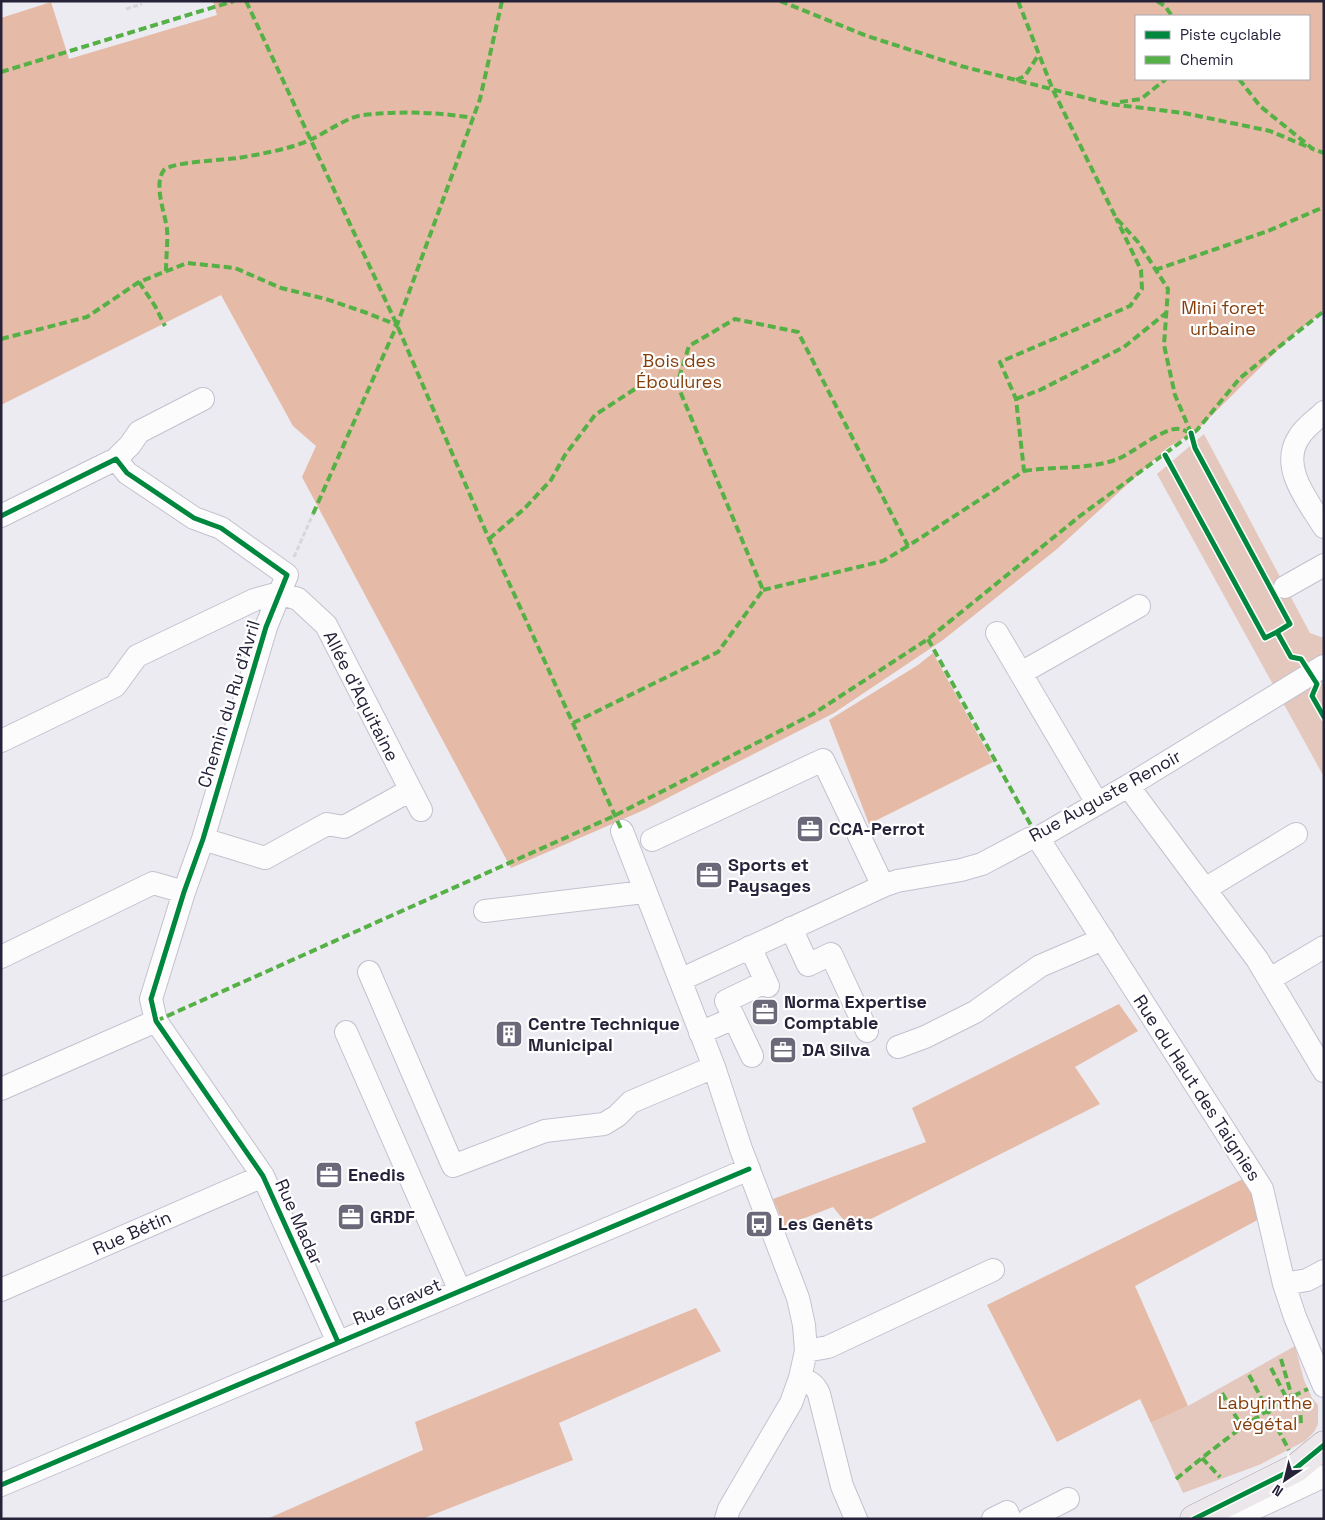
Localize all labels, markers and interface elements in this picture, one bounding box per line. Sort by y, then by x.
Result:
legend [1135,15,1310,80]
text: Piste cyclable [1180,25,1282,44]
text: Chemin [1180,50,1233,69]
park label: Mini foret urbaine [1181,296,1265,340]
park label: Bois des Éboulures [636,349,722,393]
street label: Chemin du Ru d'Avril [192,617,265,790]
street label: Allée d'Aquitaine [319,627,404,765]
street label: Rue Auguste Renoir [1025,744,1185,847]
office icon: CCA-Perrot [795,814,825,844]
place label: CCA-Perrot [829,817,925,840]
place label: Sports et Paysages [728,853,811,897]
office icon: Sports et Paysages [694,860,724,890]
place label: Norma Expertise Comptable [784,990,927,1034]
street label: Rue du Haut des Taignies [1129,990,1266,1185]
office icon: Norma Expertise Comptable [750,997,780,1027]
place label: Centre Technique Municipal [528,1012,680,1056]
building icon: Centre Technique Municipal [494,1019,524,1049]
office icon: DA Silva [768,1035,798,1065]
place label: DA Silva [802,1038,871,1061]
office icon: Enedis [314,1160,344,1190]
place label: Enedis [348,1163,405,1186]
street label: Rue Madar [270,1175,329,1269]
office icon: GRDF [336,1202,366,1232]
street label: Rue Bétin [89,1205,175,1260]
place label: GRDF [370,1205,415,1228]
bus stop icon: Les Genêts [744,1209,774,1239]
place label: Les Genêts [778,1212,873,1235]
street label: Rue Gravet [349,1273,444,1330]
park label: Labyrinthe végétal [1218,1391,1312,1435]
north arrow [1260,1455,1310,1505]
text: N [1269,1481,1287,1501]

